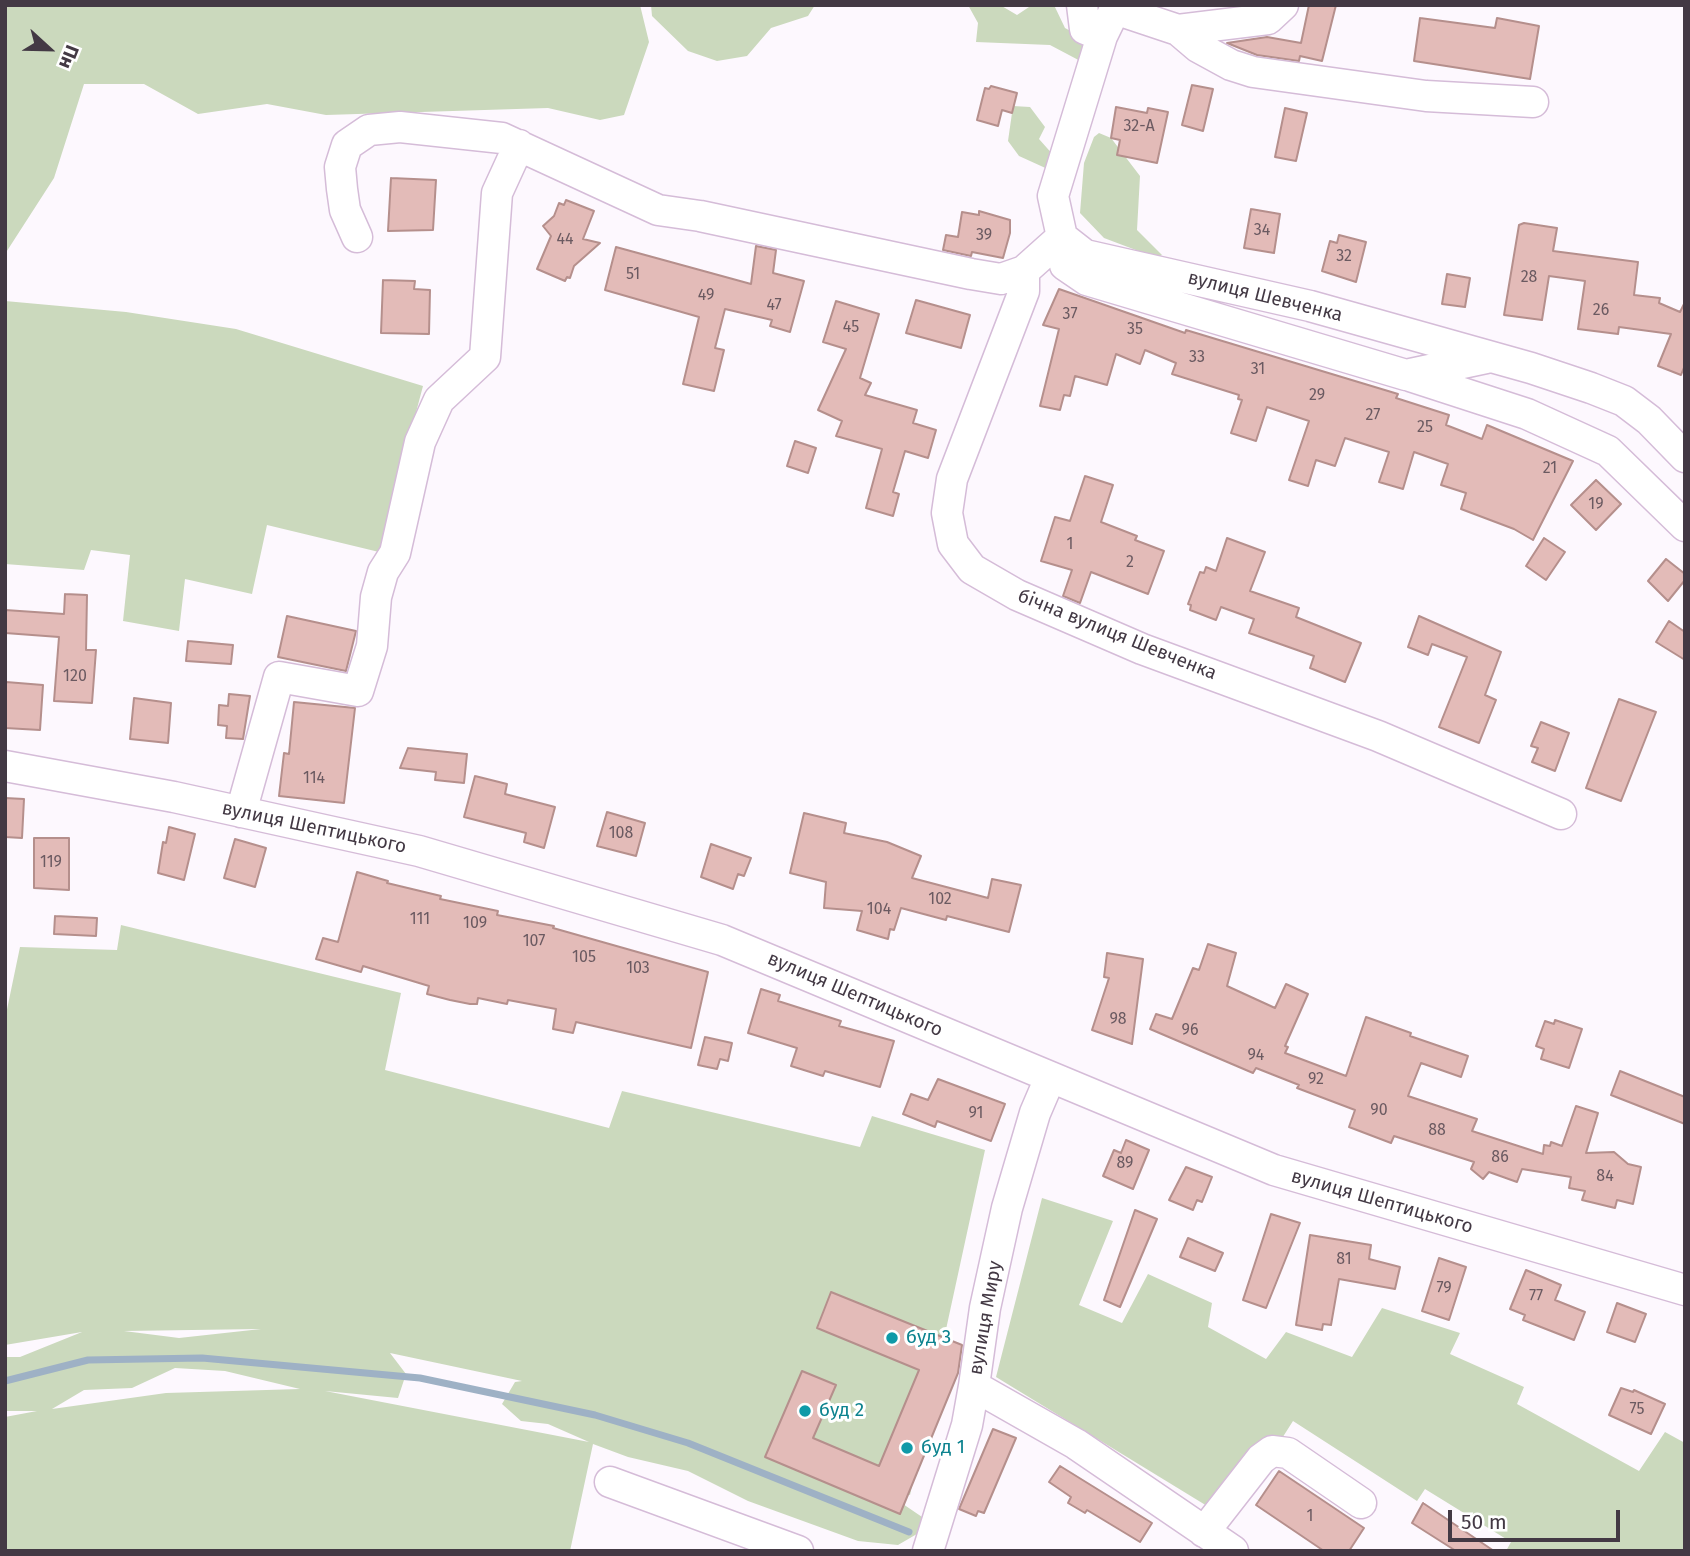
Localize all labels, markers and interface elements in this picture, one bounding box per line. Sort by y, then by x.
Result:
north arrow [14,14,84,84]
text: Пн [54,42,84,72]
house number: 32-А [1123,117,1155,137]
house number: 34 [1254,221,1270,241]
house number: 39 [976,226,992,246]
house number: 44 [556,230,574,250]
house number: 32 [1336,247,1352,267]
house number: 51 [626,265,640,285]
street label: вулиця Шевченка [1185,267,1345,327]
house number: 28 [1521,268,1537,288]
house number: 49 [698,286,714,306]
house number: 47 [766,296,782,316]
house number: 26 [1593,301,1609,321]
house number: 37 [1062,305,1078,325]
house number: 45 [843,318,859,338]
house number: 35 [1127,320,1143,340]
house number: 33 [1189,348,1205,368]
house number: 31 [1251,360,1265,380]
house number: 29 [1309,386,1325,406]
house number: 27 [1366,406,1380,426]
house number: 25 [1417,418,1433,438]
house number: 21 [1543,459,1557,479]
house number: 19 [1588,495,1604,515]
house number: 1 [1067,535,1073,555]
house number: 2 [1126,553,1134,573]
street label: бічна вулиця Шевченка [1014,585,1220,685]
house number: 120 [63,667,87,687]
house number: 114 [303,769,325,789]
street label: вулиця Шептицького [220,797,408,859]
house number: 108 [609,824,633,844]
house number: 119 [40,853,62,873]
house number: 102 [928,890,952,910]
house number: 104 [867,900,891,920]
house number: 111 [410,910,430,930]
house number: 109 [463,914,487,934]
house number: 107 [523,932,545,952]
house number: 105 [572,948,596,968]
street label: вулиця Шептицького [764,948,946,1042]
house number: 103 [626,959,650,979]
house number: 98 [1109,1010,1127,1030]
house number: 96 [1182,1021,1198,1041]
house number: 94 [1248,1046,1264,1066]
house number: 92 [1308,1070,1324,1090]
house number: 90 [1370,1101,1388,1121]
house number: 91 [968,1104,984,1124]
house number: 88 [1428,1121,1446,1141]
house number: 86 [1491,1148,1509,1168]
house number: 89 [1117,1154,1133,1174]
street label: вулиця Шептицького [1288,1165,1476,1239]
house number: 84 [1596,1167,1614,1187]
house number: 81 [1336,1250,1352,1270]
street label: вулиця Миру [965,1259,1007,1377]
house number: 79 [1436,1279,1452,1299]
house number: 77 [1529,1287,1543,1307]
place label: буд 3 [906,1327,951,1349]
marker: буд 3 [884,1330,900,1346]
place label: буд 2 [819,1400,864,1422]
house number: 75 [1630,1400,1644,1420]
marker: буд 2 [797,1403,813,1419]
place label: буд 1 [921,1437,965,1459]
marker: буд 1 [899,1440,915,1456]
scale bar [1452,1496,1624,1540]
house number: 1 [1307,1507,1313,1527]
text: 50 m [1461,1509,1507,1535]

